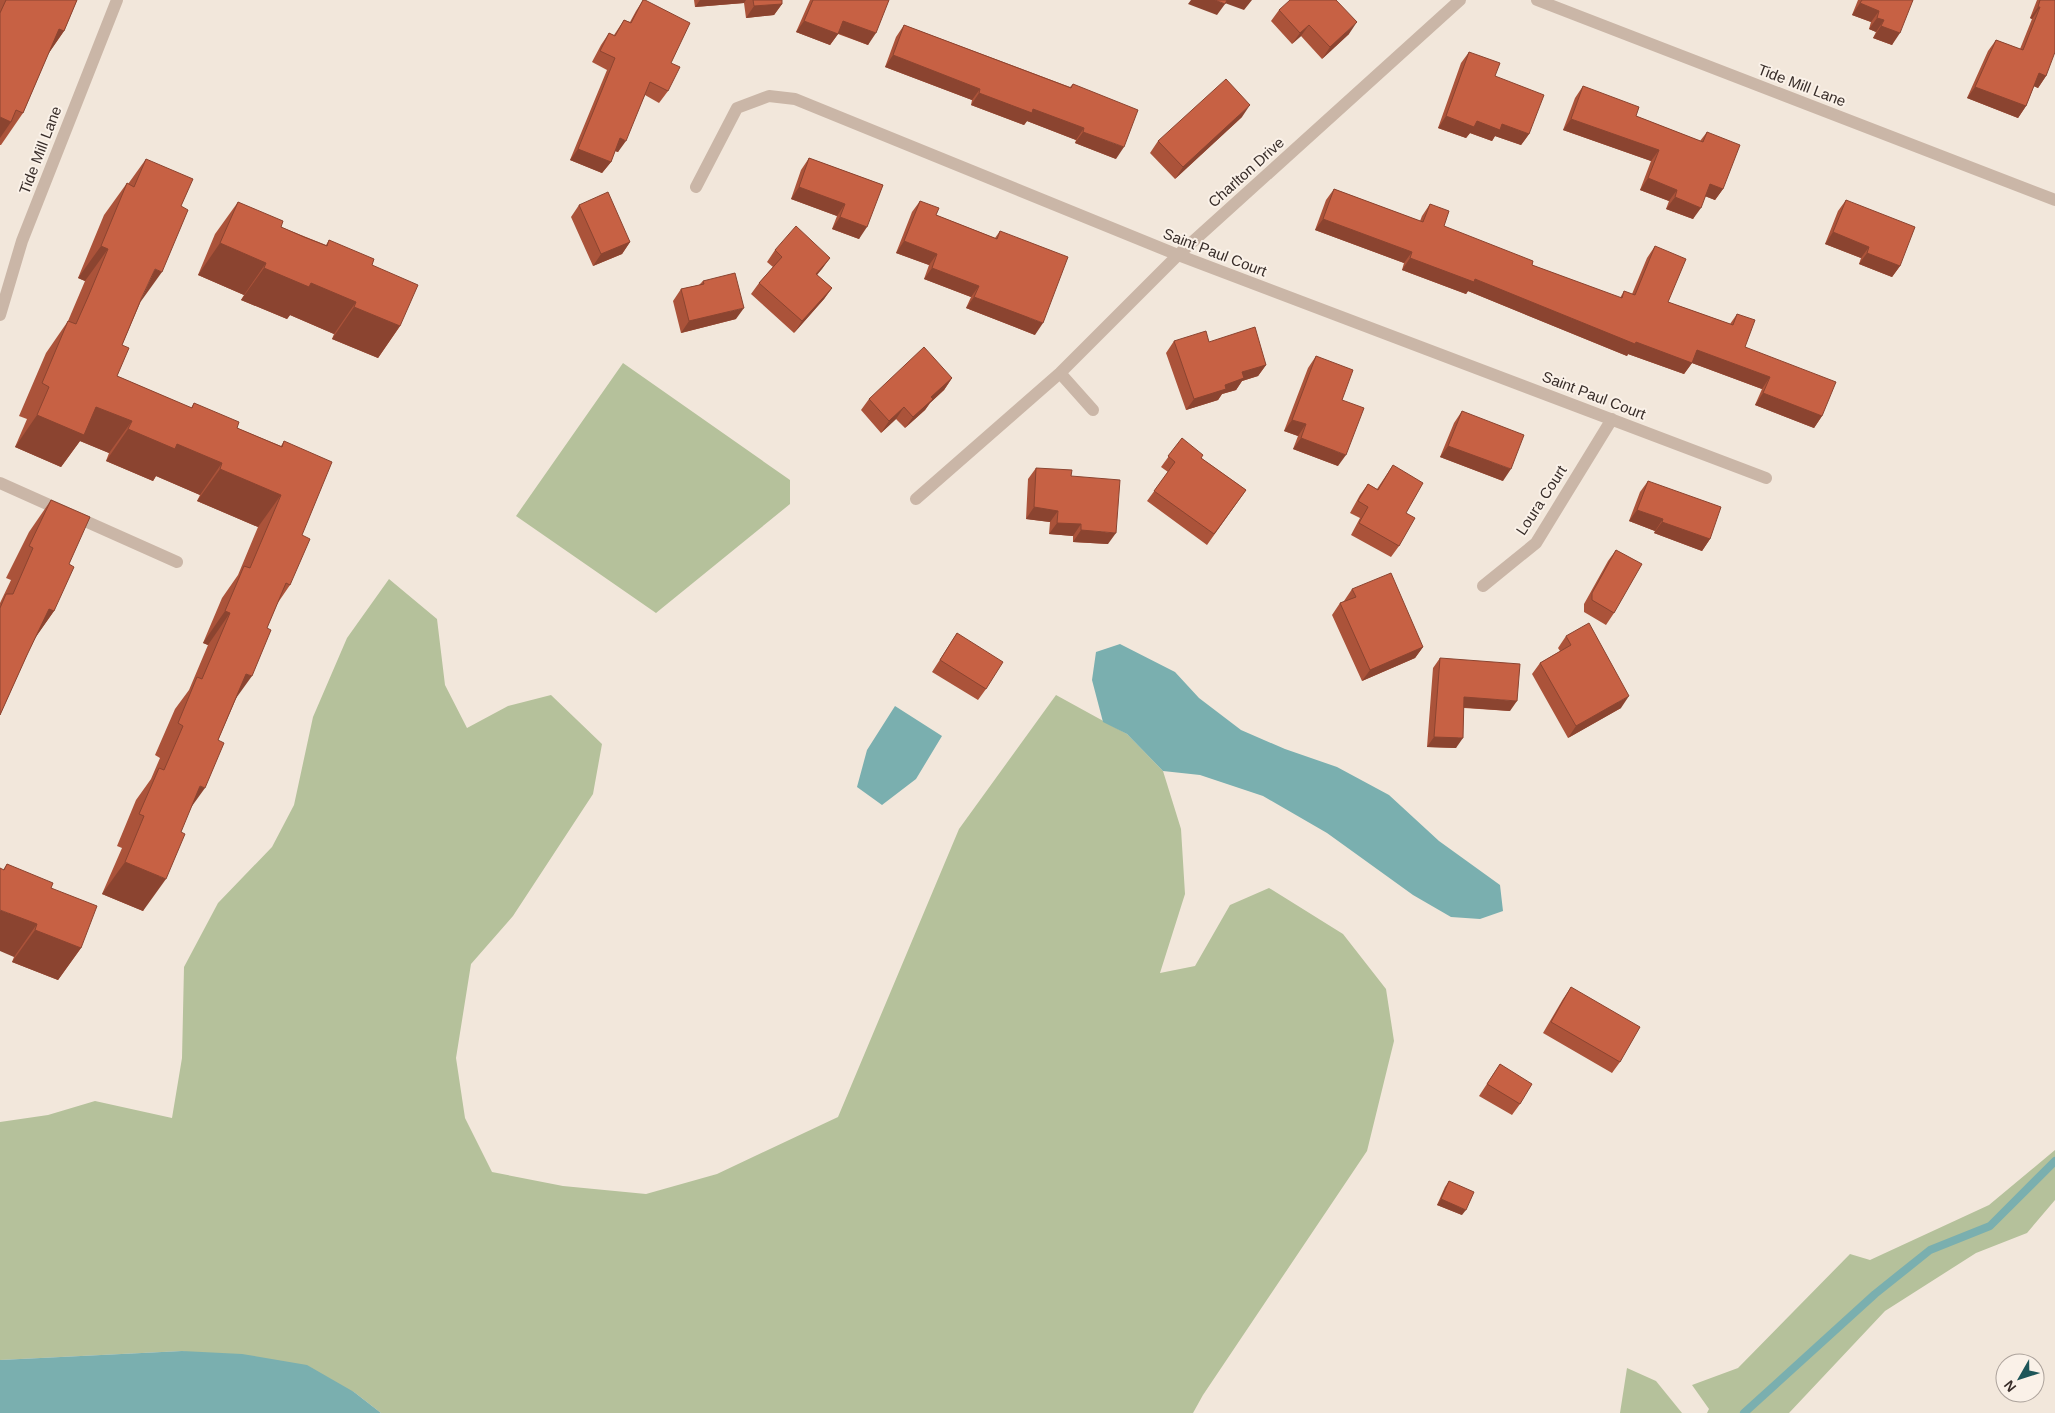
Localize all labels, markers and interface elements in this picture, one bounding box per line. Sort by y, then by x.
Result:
street label: Tide Mill Lane [1756,60,1848,110]
street label: Tide Mill Lane [15,104,65,196]
street label: Charlton Drive [1205,134,1287,210]
street label: Saint Paul Court [1161,224,1270,280]
street label: Saint Paul Court [1540,367,1649,423]
street label: Loura Court [1512,461,1570,538]
north arrow [1995,1353,2045,1403]
text: N [2000,1377,2019,1395]

